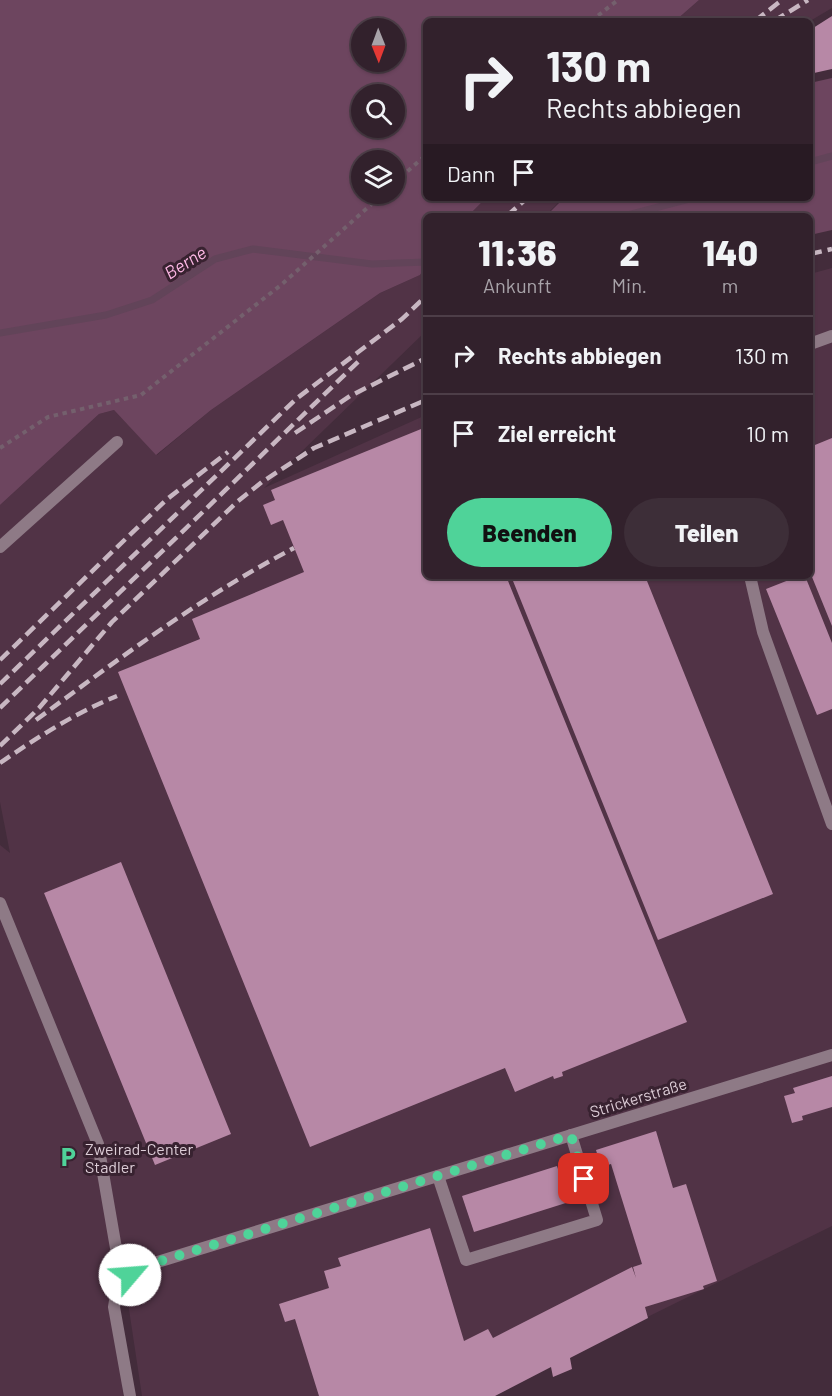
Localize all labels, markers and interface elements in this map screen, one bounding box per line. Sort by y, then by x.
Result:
north arrow [351,18,405,72]
map controls [351,18,405,204]
text: 130 m [546,40,651,90]
icon: right [447,42,525,120]
button: search [351,84,405,138]
text: Rechts abbiegen [546,91,742,123]
button: layers [351,150,405,204]
icon: arrive [507,156,540,189]
text: Dann [447,160,495,186]
text: 11:36 [478,230,557,273]
text: 2 [619,230,640,273]
text: 140 [702,230,758,273]
water label: Berne [160,241,210,283]
text: Ankunft [483,273,552,297]
text: Min. [612,273,647,297]
text: m [722,273,738,297]
icon: right [447,339,480,372]
text: Rechts abbiegen [498,342,661,368]
text: 130 m [735,342,789,368]
icon: arrive [447,417,480,450]
text: Ziel erreicht [498,420,616,446]
text: 10 m [746,420,789,446]
button: Beenden [447,498,612,567]
button: Teilen [624,498,789,567]
street label: Strickerstraße [587,1073,689,1121]
place label: Zweirad-Center Stadler [85,1139,194,1176]
parking icon: Zweirad-Center Stadler [56,1145,80,1169]
pin [558,1153,609,1204]
icon: arrive [567,1162,600,1195]
position arrow [98,1243,162,1307]

